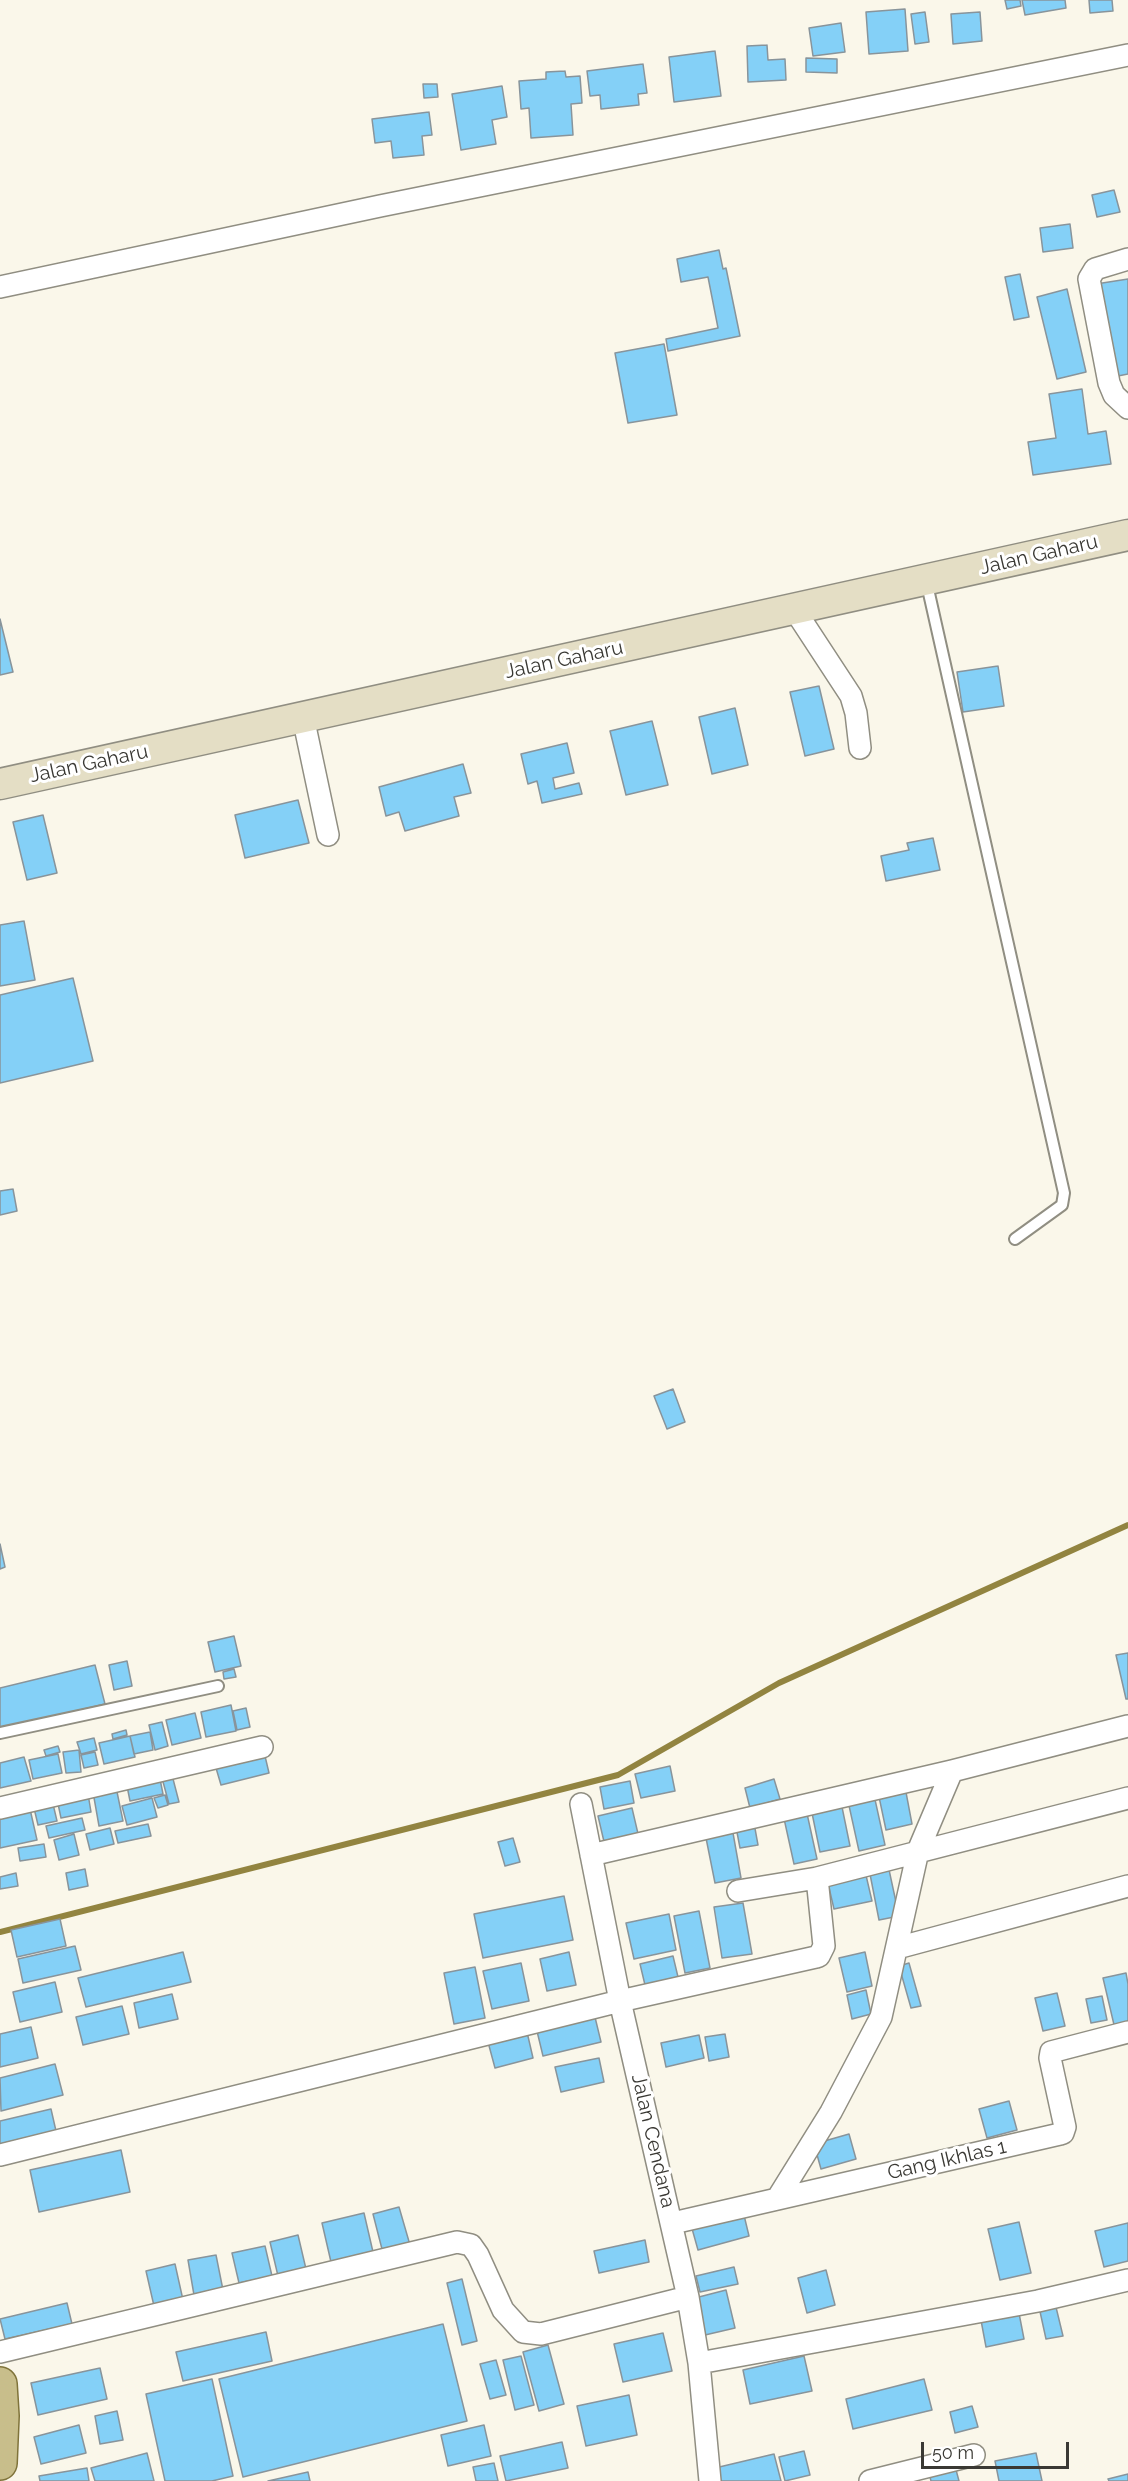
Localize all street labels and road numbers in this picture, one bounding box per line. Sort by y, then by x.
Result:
street label: Jalan Gaharu [978,530,1100,580]
street label: Jalan Gaharu [503,636,625,684]
street label: Jalan Gaharu [28,740,150,788]
street label: Jalan Cendana [626,2072,680,2210]
street label: Gang Ikhlas 1 [885,2135,1009,2185]

